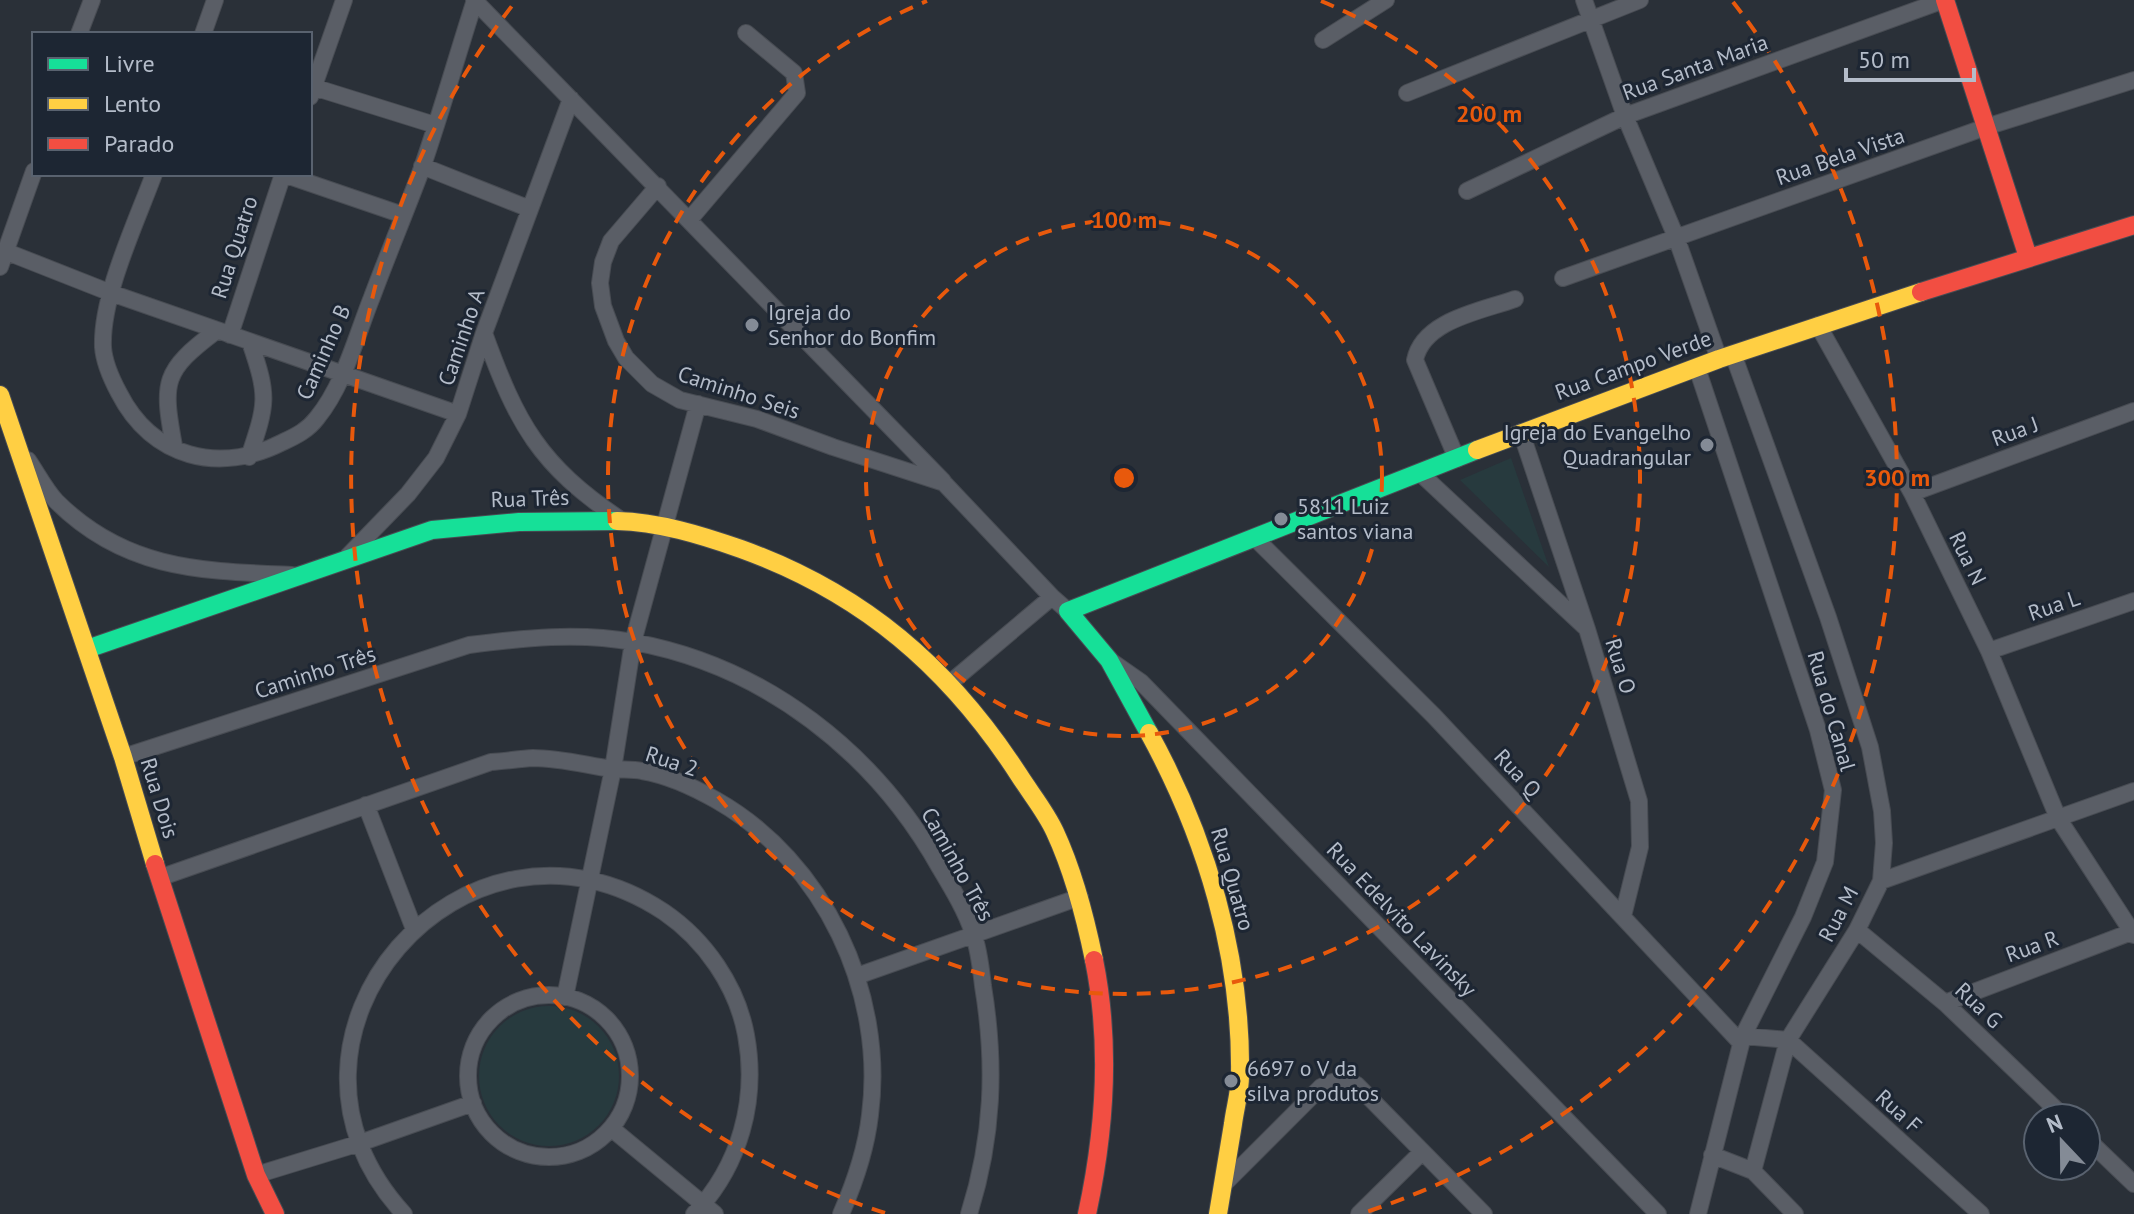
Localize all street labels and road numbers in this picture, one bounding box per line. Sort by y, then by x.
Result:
street label: Rua Santa Maria [1618,28,1772,106]
street label: Rua Bela Vista [1772,121,1908,191]
street label: Rua Quatro [204,192,264,302]
street label: Caminho A [431,285,491,389]
street label: Caminho B [290,300,356,404]
street label: Rua Campo Verde [1551,324,1715,406]
street label: Caminho Seis [674,359,804,425]
street label: Rua J [1988,410,2042,452]
street label: Rua Três [490,483,570,513]
street label: Rua N [1943,527,1993,589]
street label: Rua L [2024,583,2084,627]
street label: Rua O [1599,635,1643,697]
street label: Caminho Três [251,639,379,705]
street label: Rua do Canal [1802,648,1863,775]
street label: Rua 2 [642,739,702,783]
street label: Rua Q [1488,743,1548,804]
street label: Rua Dois [134,754,186,842]
street label: Caminho Três [915,802,1001,926]
street label: Rua Quatro [1205,824,1261,934]
street label: Rua Edelvito Lavinsky [1321,836,1484,1003]
street label: Rua M [1812,881,1864,947]
street label: Rua R [2002,924,2062,968]
street label: Rua G [1949,976,2009,1034]
street label: Rua F [1870,1083,1928,1139]

